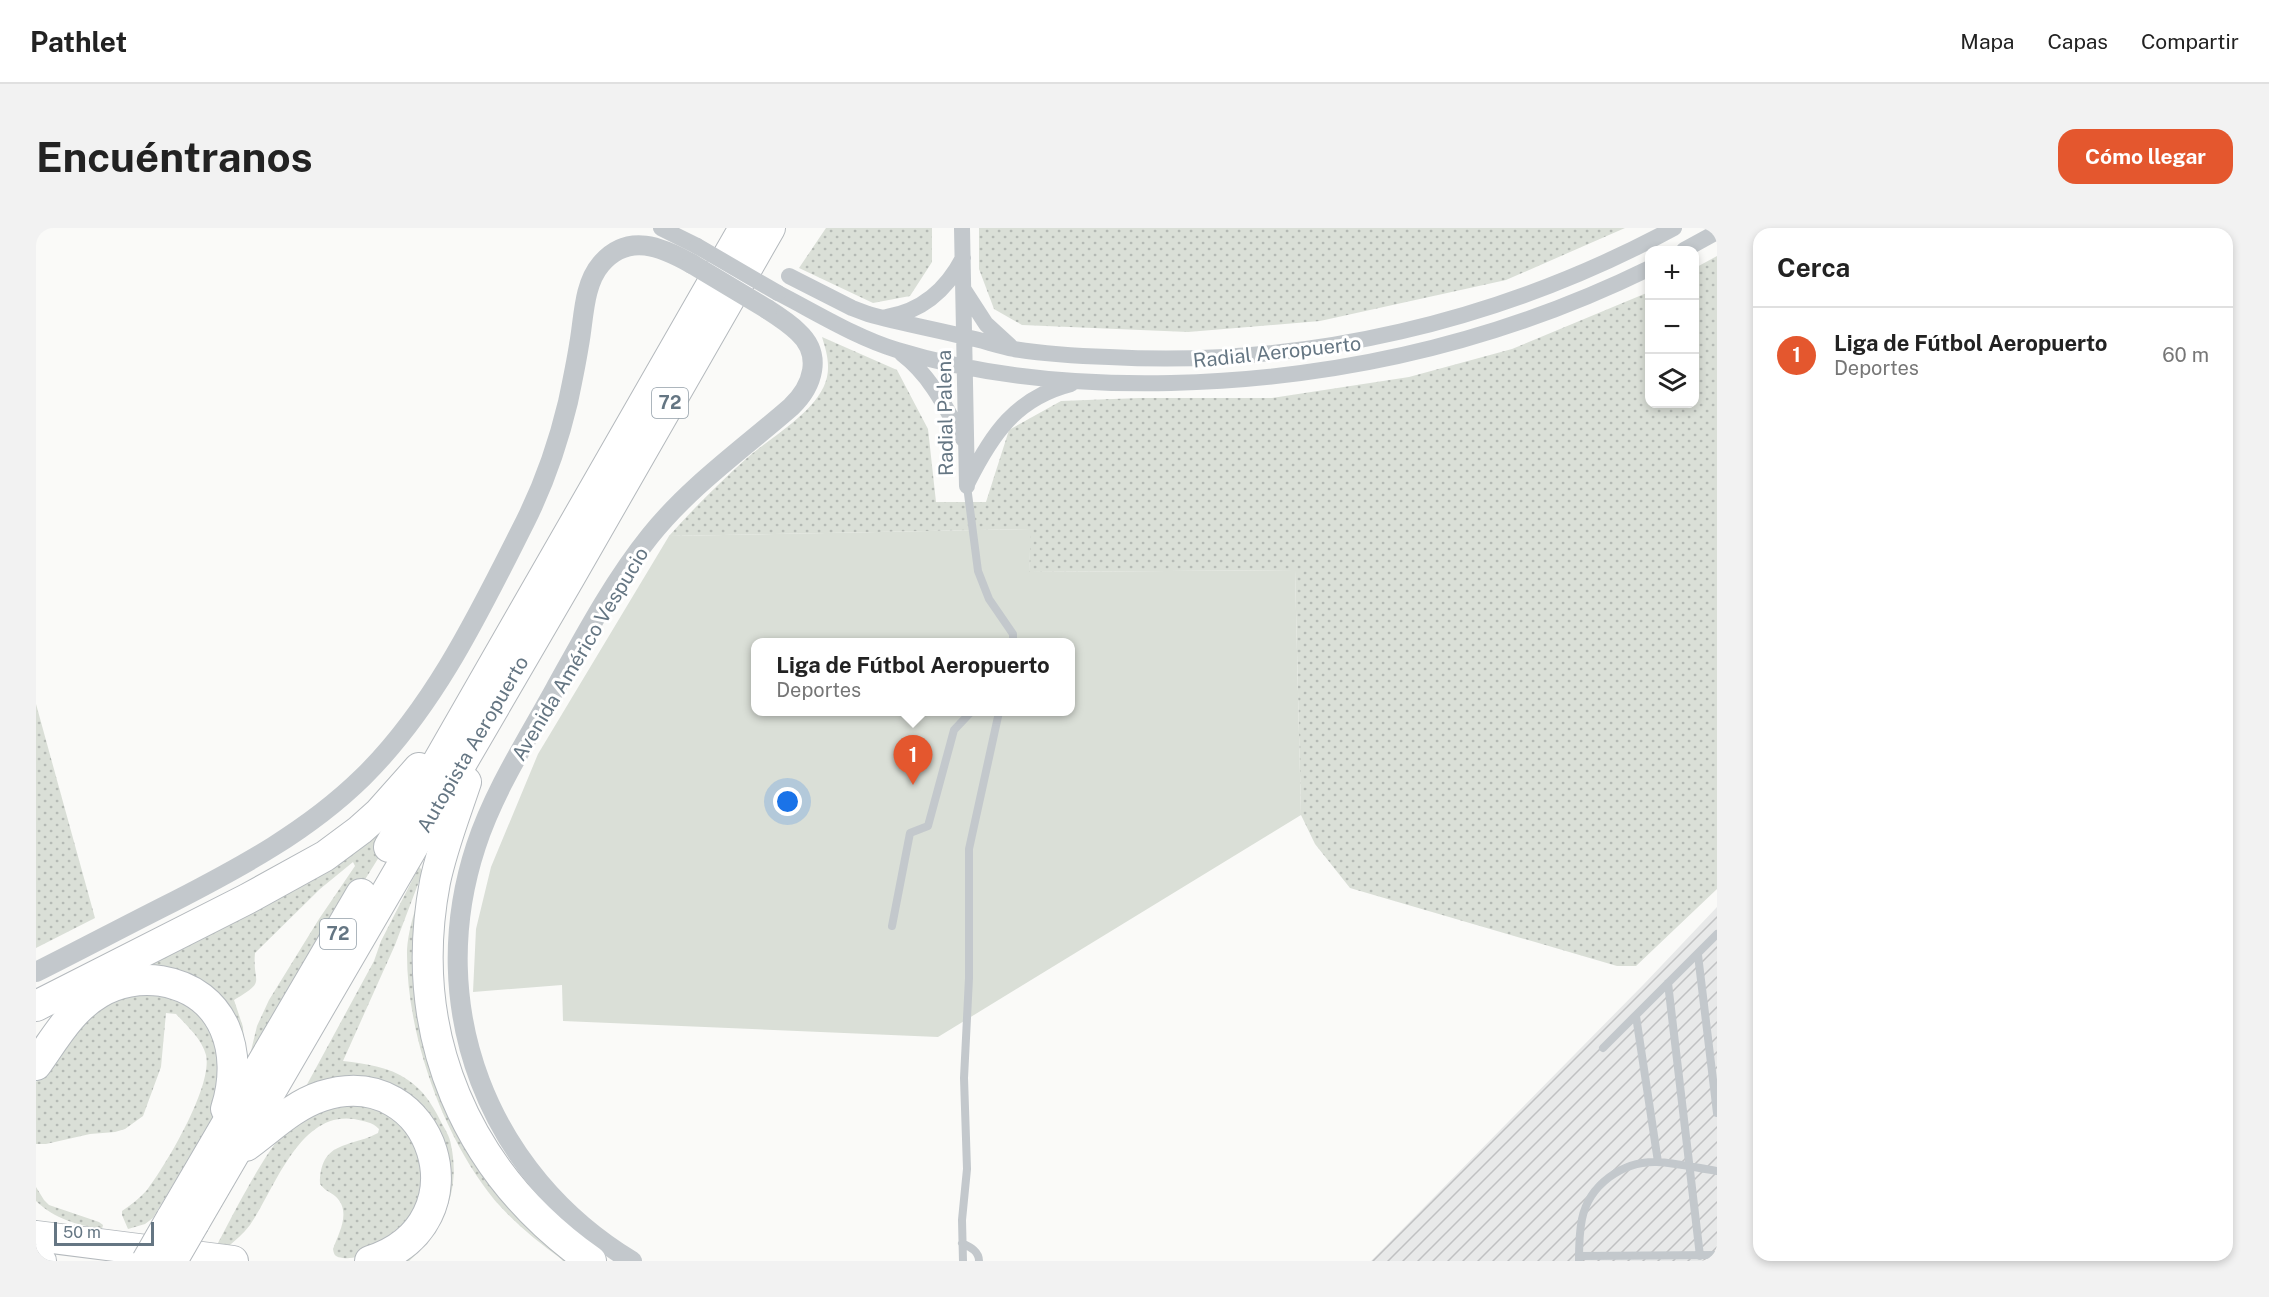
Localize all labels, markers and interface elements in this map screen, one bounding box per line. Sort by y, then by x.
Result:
text: Pathlet [30,25,127,58]
text: Mapa [1960,29,2014,54]
text: Capas [2047,29,2108,54]
text: Compartir [2141,29,2239,54]
button: Cómo llegar [2058,129,2233,184]
text: Encuéntranos [36,132,313,181]
map controls [1645,246,1699,408]
button: + [1645,246,1699,300]
text: Cerca [1777,252,1850,283]
button: − [1645,300,1699,354]
text: Liga de Fútbol Aeropuerto [1834,330,2108,356]
street label: Radial Aeropuerto [1192,331,1362,373]
text: 1 [1792,343,1801,367]
text: 60 m [2162,343,2209,367]
street label: Radial Palena [932,350,958,476]
button: layers [1645,354,1699,408]
text: Deportes [1834,356,1919,380]
road number: 72 [652,388,688,418]
street label: Avenida Américo Vespucio [507,543,653,765]
popup [751,638,1075,716]
street label: Autopista Aeropuerto [412,652,533,837]
text: Liga de Fútbol Aeropuerto [776,652,1050,678]
text: Deportes [776,678,861,702]
pin: 1 [894,736,932,785]
your location [773,787,802,816]
road number: 72 [320,919,356,949]
scale bar [54,1219,154,1246]
text: 50 m [63,1223,101,1242]

